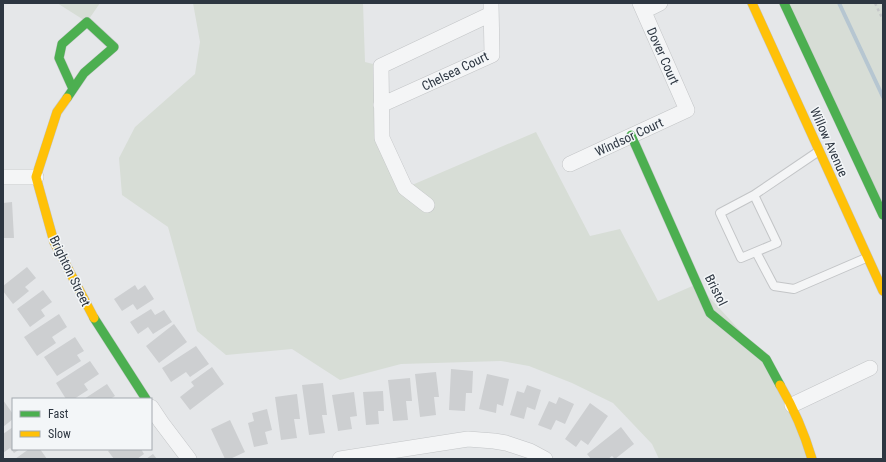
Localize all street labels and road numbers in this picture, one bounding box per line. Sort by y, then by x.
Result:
street label: Dover Court [644,25,682,87]
street label: Chelsea Court [419,48,491,94]
street label: Willow Avenue [807,105,851,179]
street label: Windsor Court [593,115,666,159]
street label: Brighton Street [46,233,94,309]
street label: Bristol [702,272,730,308]

